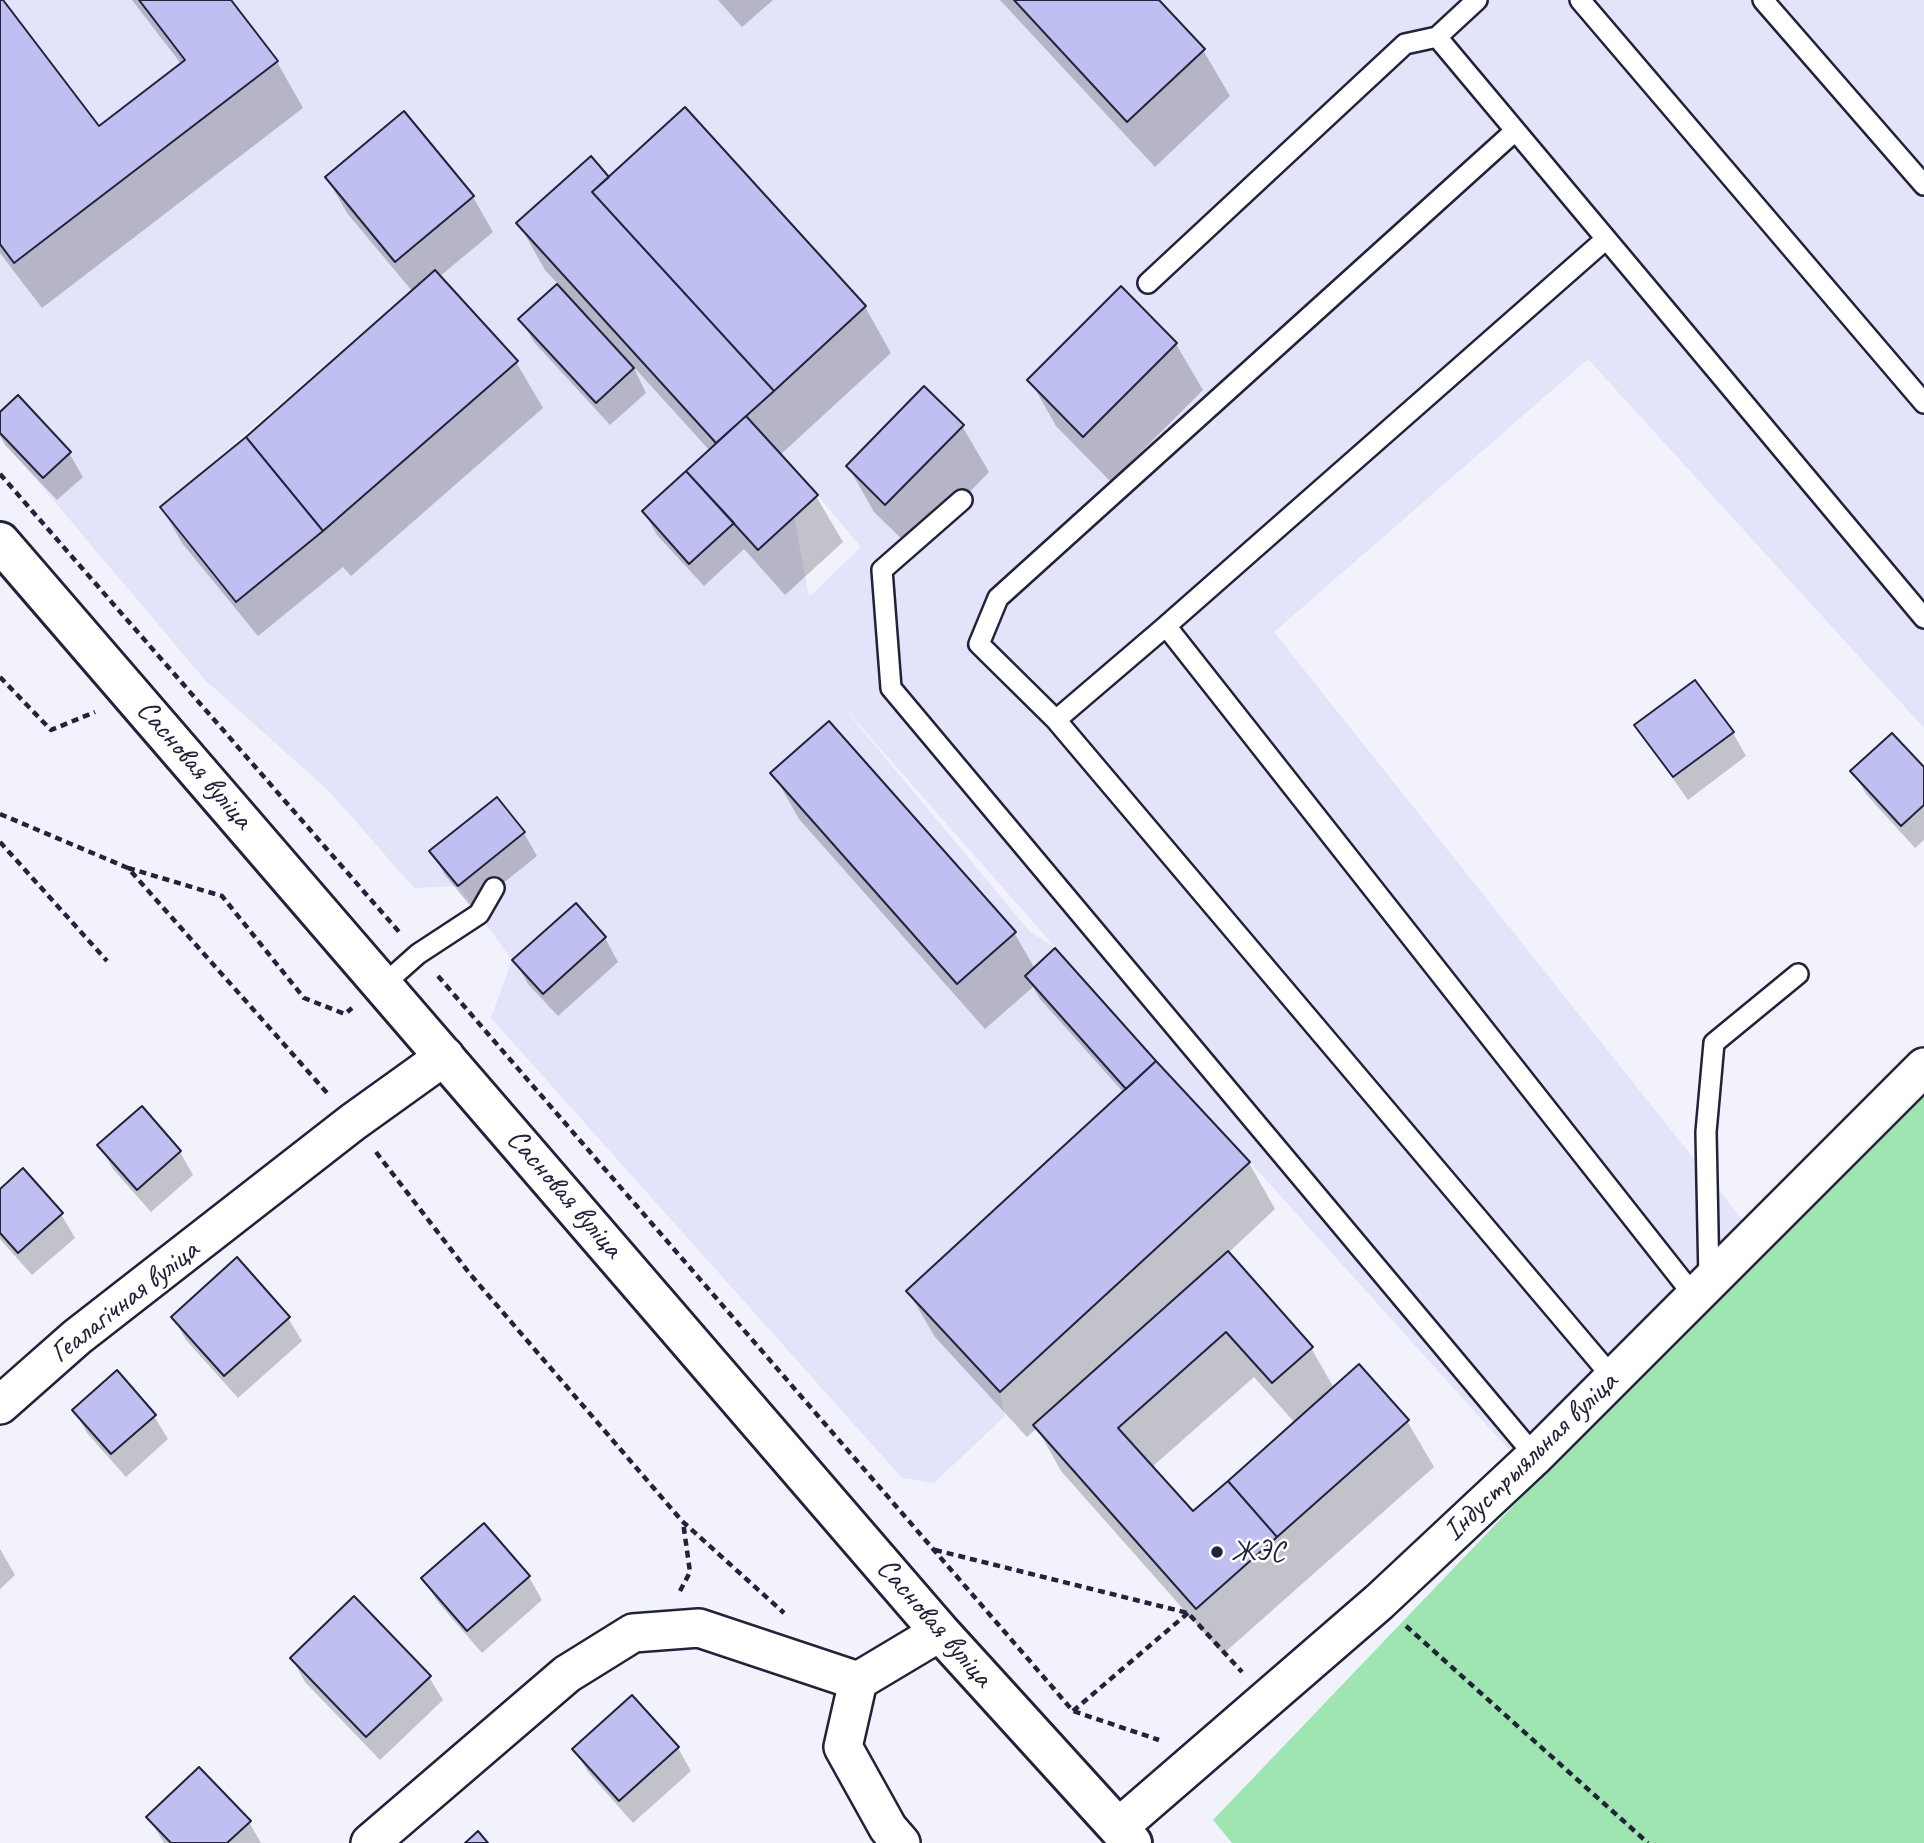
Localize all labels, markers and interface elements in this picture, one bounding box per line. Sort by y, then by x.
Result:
street label: Сасновая вуліца [128,693,260,837]
street label: Сасновая вуліца [498,1122,630,1266]
street label: Геалагічная вуліца [43,1233,207,1371]
street label: Індустрыяльная вуліца [1436,1365,1626,1549]
place label: ЖЭС [1231,1534,1285,1570]
marker: ЖЭС [1209,1544,1225,1560]
street label: Сасновая вуліца [868,1551,1000,1695]

